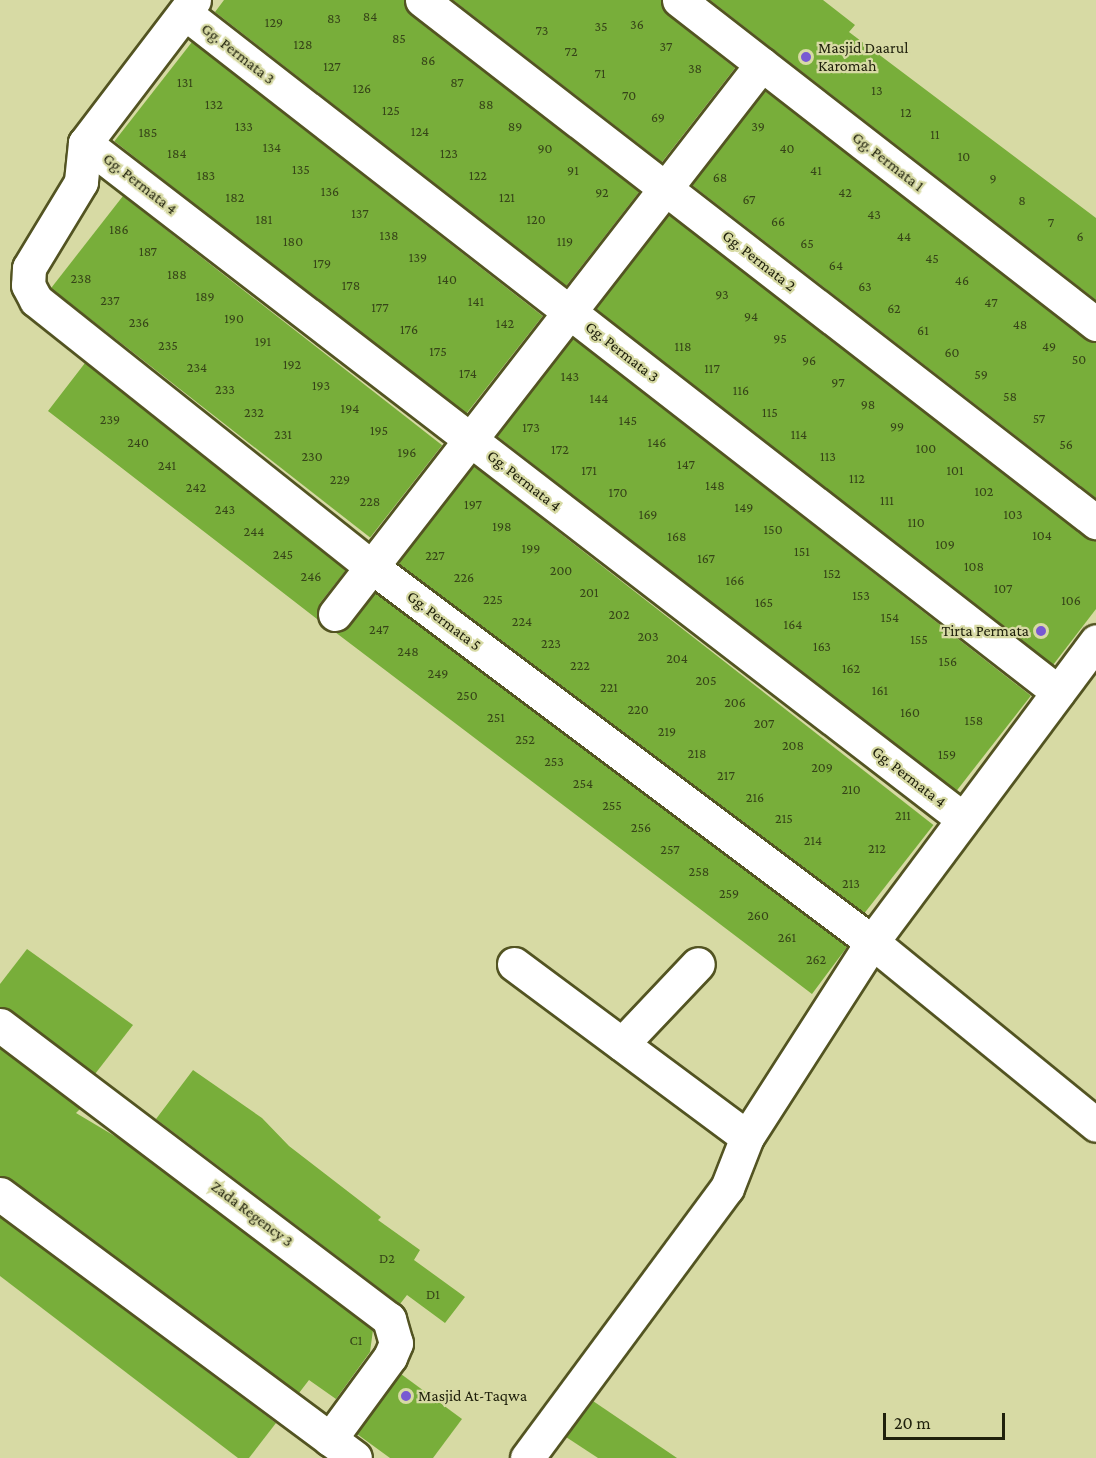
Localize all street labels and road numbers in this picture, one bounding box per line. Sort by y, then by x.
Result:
street label: Gg. Permata 3 [197,19,279,89]
street label: Gg. Permata 1 [848,128,928,196]
street label: Gg. Permata 4 [99,149,181,219]
street label: Gg. Permata 2 [718,226,800,296]
street label: Gg. Permata 3 [581,317,663,387]
street label: Gg. Permata 4 [483,446,565,516]
street label: Gg. Permata 5 [403,587,485,655]
street label: Gg. Permata 4 [868,742,950,812]
street label: Zada Regency 3 [207,1177,297,1251]

